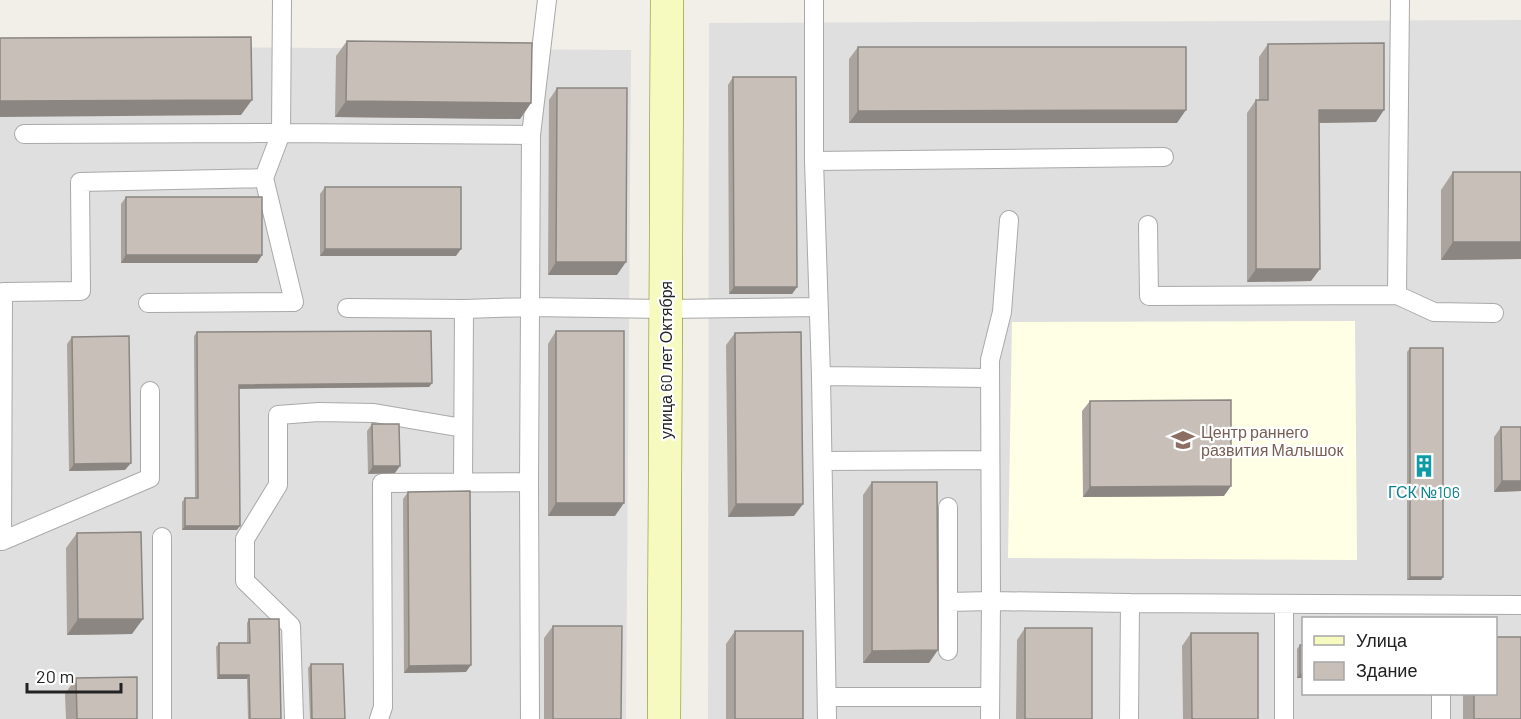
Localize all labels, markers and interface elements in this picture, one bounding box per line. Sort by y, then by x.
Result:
street label: улица 60 лет Октября [656,281,675,439]
place label: Центр раннего развития Малышок [1201,422,1344,459]
school or university icon: Центр раннего развития Малышок [1170,427,1196,453]
building icon: ГСК №106 [1411,453,1437,479]
place label: ГСК №106 [1388,482,1460,501]
legend [1302,617,1497,695]
text: Улица [1356,629,1408,651]
scale bar [27,656,122,694]
text: Здание [1356,659,1417,681]
text: 20 m [36,665,74,687]

